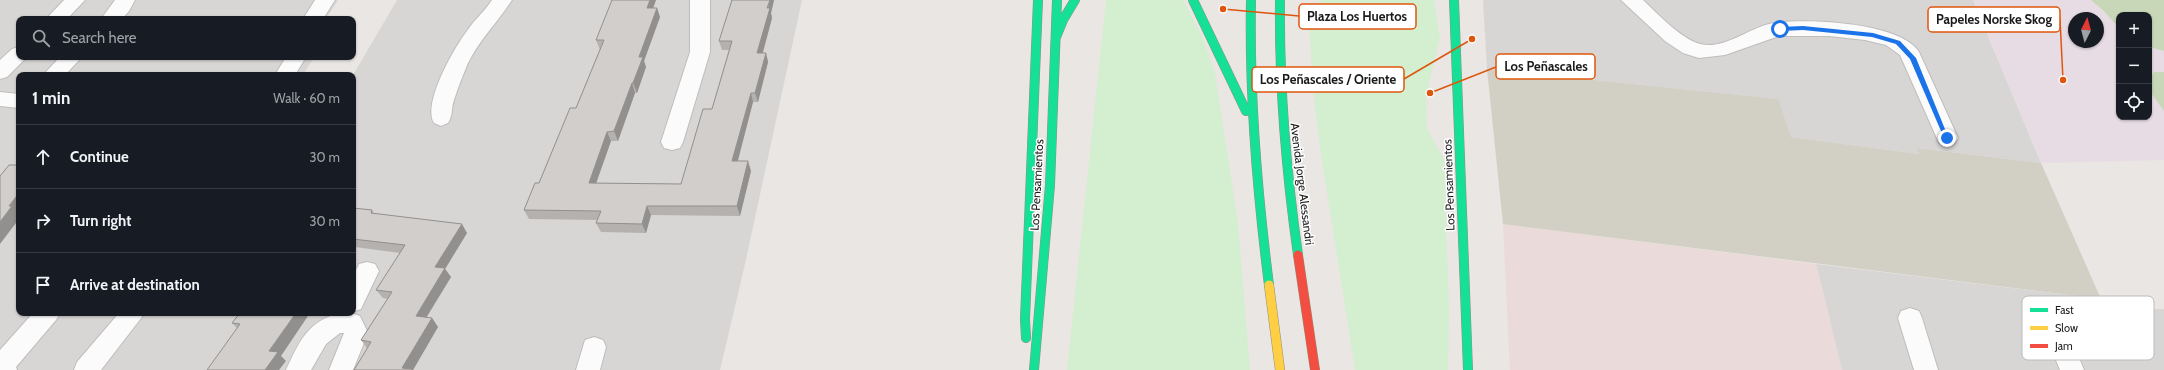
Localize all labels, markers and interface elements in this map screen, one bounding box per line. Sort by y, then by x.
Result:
callout: Plaza Los Huertos [1299,4,1416,29]
callout: Papeles Norske Skog [1928,7,2060,32]
text: Plaza Los Huertos [1307,8,1408,24]
text: Papeles Norske Skog [1936,11,2052,27]
north arrow [2068,12,2104,48]
map controls [2116,12,2152,120]
button: + [2116,12,2152,48]
search box [16,16,356,60]
route start [1771,20,1789,38]
icon: search [30,27,52,49]
text: Search here [62,29,137,47]
button: − [2116,48,2152,84]
callout: Los Peñascales [1496,54,1595,79]
text: Los Peñascales [1504,58,1588,74]
callout: Los Peñascales / Oriente [1252,67,1404,92]
text: Los Peñascales / Oriente [1260,71,1396,87]
button: locate [2116,84,2152,120]
text: 1 min [32,88,70,108]
text: Walk · 60 m [273,90,340,106]
street label: Avenida Jorge Alessandri [1288,122,1317,246]
route end [1938,129,1956,147]
street label: Los Pensamientos [1027,139,1046,231]
street label: Los Pensamientos [1439,139,1458,231]
icon: ahead [32,146,54,168]
text: Continue [70,148,129,166]
text: 30 m [310,149,340,165]
icon: right [32,210,54,232]
text: Turn right [70,212,131,230]
text: 30 m [310,213,340,229]
icon: arrive [32,274,54,296]
text: Arrive at destination [70,276,200,294]
legend [2022,296,2154,360]
text: Fast [2055,303,2074,317]
text: Slow [2055,321,2078,335]
text: Jam [2054,339,2073,353]

